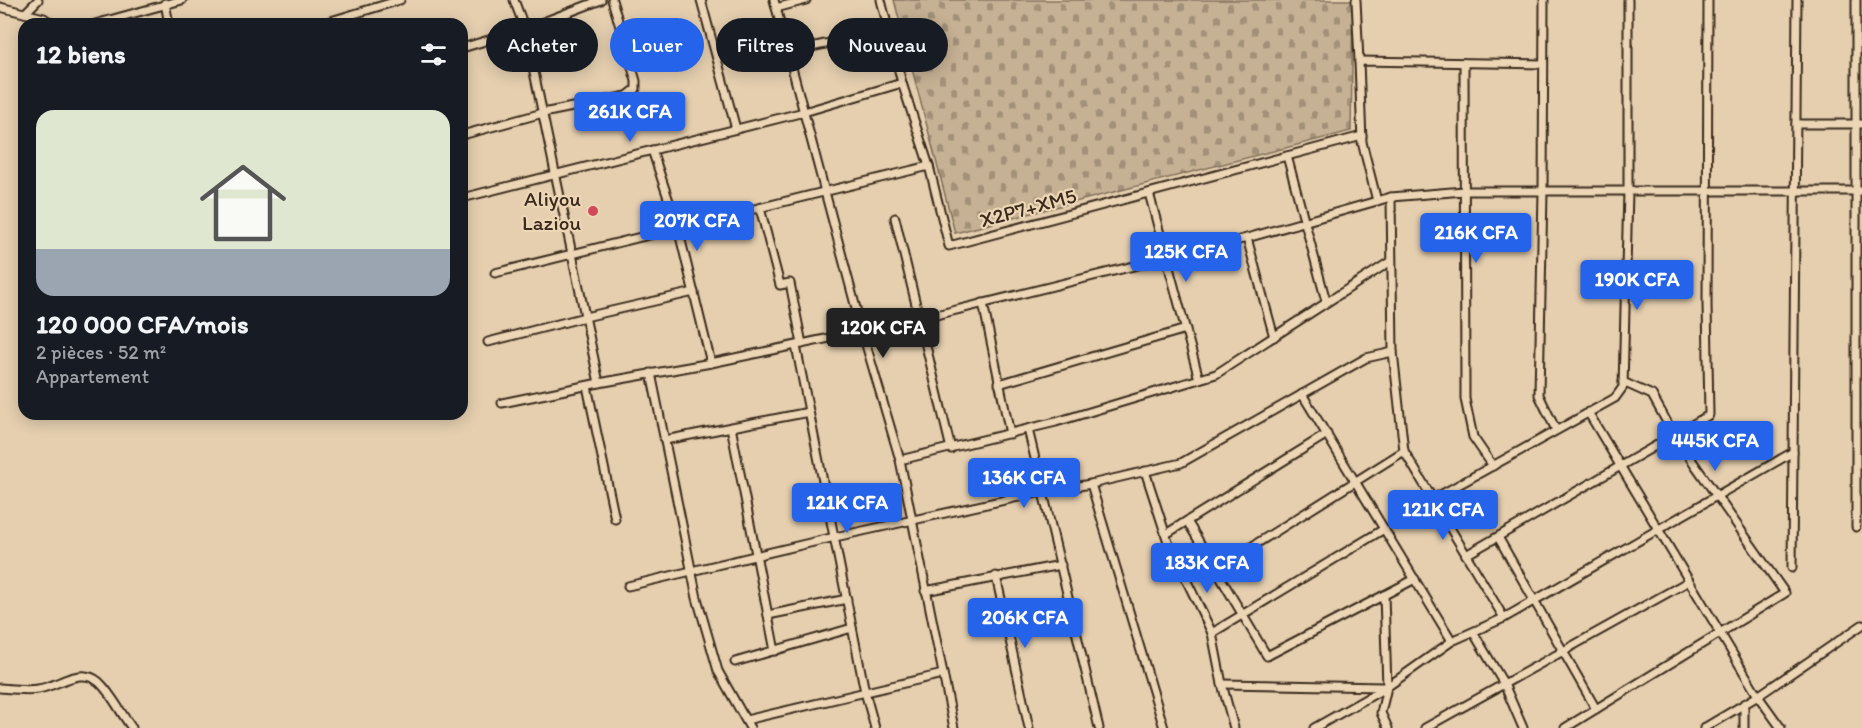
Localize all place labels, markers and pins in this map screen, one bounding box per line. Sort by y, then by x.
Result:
pin: 261K CFA [568,92,692,143]
place label: Aliyou Laziou [522,186,581,235]
pin: 207K CFA [635,201,759,252]
marker: Aliyou Laziou [586,204,600,218]
pin: 216K CFA [1414,213,1538,264]
pin: 125K CFA [1124,232,1248,283]
pin: 190K CFA [1575,260,1699,311]
pin: 120K CFA [821,308,945,359]
pin: 445K CFA [1653,421,1777,472]
pin: 136K CFA [962,458,1086,509]
pin: 121K CFA [785,483,909,534]
pin: 121K CFA [1381,490,1505,541]
pin: 183K CFA [1145,543,1269,594]
pin: 206K CFA [963,598,1087,649]

